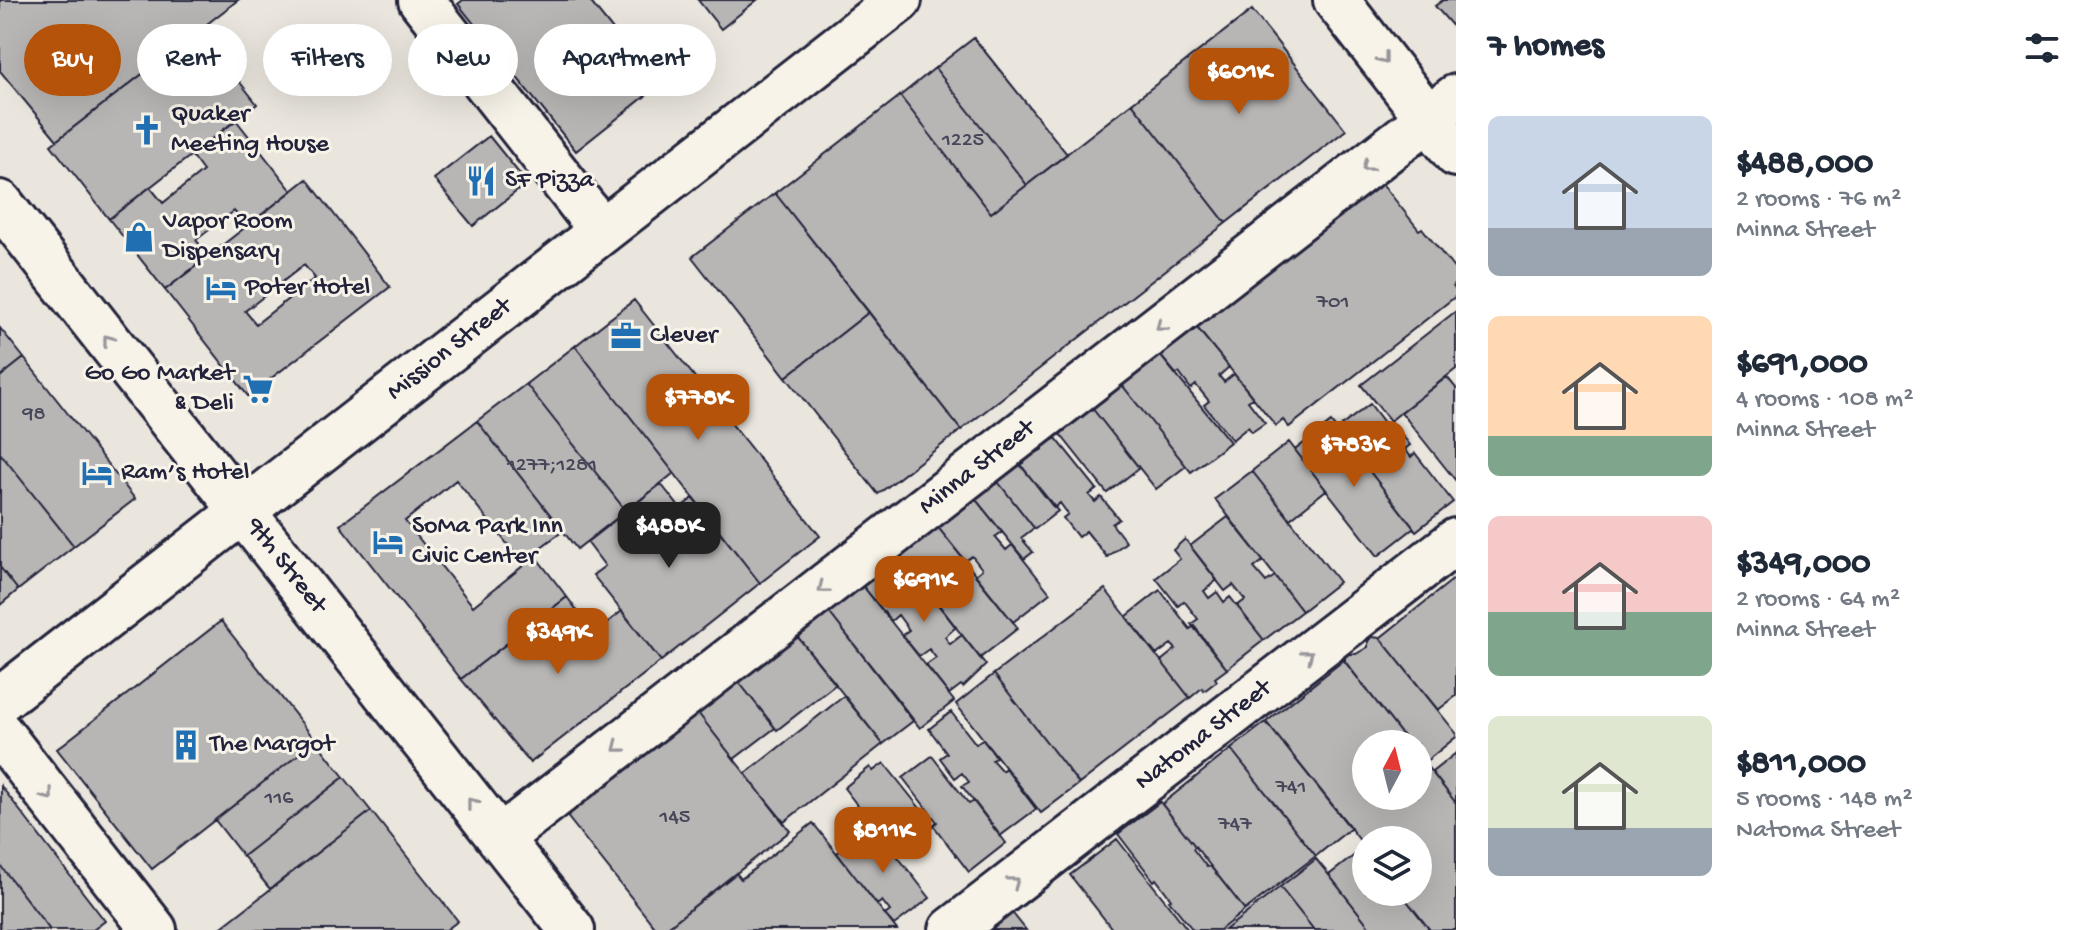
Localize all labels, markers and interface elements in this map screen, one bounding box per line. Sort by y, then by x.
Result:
chip: Buy [24,24,121,96]
chip: Rent [137,24,247,96]
chip: Filters [263,24,392,96]
chip: New [408,24,518,96]
chip: Apartment [534,24,716,96]
icon: filters [2020,26,2064,70]
text: 7 homes [1488,28,1604,68]
pin: $601K [1183,48,1295,116]
one-way arrow [1373,50,1387,65]
text: $601K [1207,58,1271,89]
place label: Quaker Meeting House [171,100,330,161]
church icon: Quaker Meeting House [130,113,164,147]
house number: 1225 [941,128,984,154]
text: $488,000 [1736,145,1873,185]
icon: home [1552,148,1648,244]
one-way arrow [1361,157,1376,171]
restaurant icon: SF Pizza [464,164,498,198]
place label: SF Pizza [505,166,595,197]
text: 2 rooms · 76 m² [1736,185,1901,216]
place label: Vapor Room Dispensary [161,207,293,268]
text: Minna Street [1736,216,1874,247]
shop icon: Vapor Room Dispensary [122,220,156,254]
hotel icon: Poter Hotel [204,271,238,305]
place label: Poter Hotel [244,273,370,304]
street label: Mission Street [381,290,520,408]
house number: 701 [1316,290,1349,316]
one-way arrow [1156,316,1170,330]
office icon: Clever [609,319,643,353]
place label: Clever [650,321,720,352]
one-way arrow [103,335,118,349]
text: $691,000 [1736,345,1868,385]
icon: home [1552,348,1648,444]
place label: Go Go Market & Deli [85,359,236,420]
supermarket icon: Go Go Market & Deli [241,372,275,406]
pin: $778K [642,374,754,442]
text: $778K [664,384,732,415]
text: 4 rooms · 108 m² [1736,385,1914,416]
house number: 98 [21,402,46,428]
street label: Minna Street [913,412,1043,523]
text: Minna Street [1736,416,1874,447]
pin: $783K [1298,421,1410,489]
text: $783K [1320,431,1388,462]
house number: 1277;1281 [506,453,597,479]
hotel icon: Ram’s Hotel [80,456,114,490]
place label: Ram’s Hotel [121,458,250,489]
pin: $488K [613,502,725,570]
street label: 9th Street [238,511,334,622]
place label: SoMa Park Inn Civic Center [412,512,564,573]
text: $488K [636,512,702,543]
hotel icon: SoMa Park Inn Civic Center [371,525,405,559]
text: $349,000 [1736,545,1871,585]
icon: home [1552,548,1648,644]
pin: $691K [868,556,980,624]
text: $691K [893,566,955,597]
one-way arrow [817,578,832,592]
text: 2 rooms · 64 m² [1736,585,1900,616]
pin: $349K [502,608,614,676]
text: Minna Street [1736,616,1874,647]
text: $349K [526,618,590,649]
one-way arrow [1299,651,1314,665]
street label: Natoma Street [1129,672,1280,798]
building icon: The Margot [169,728,203,762]
place label: The Margot [208,730,337,761]
north arrow [1352,730,1432,810]
map controls [1352,730,1432,906]
one-way arrow [613,737,627,752]
text: $811,000 [1736,745,1866,785]
icon: home [1552,748,1648,844]
house number: 741 [1275,775,1306,801]
text: 5 rooms · 148 m² [1736,785,1913,816]
one-way arrow [39,786,53,800]
house number: 116 [264,786,294,812]
one-way arrow [467,798,482,812]
house number: 145 [659,805,690,831]
pin: $811K [827,807,939,875]
house number: 747 [1217,812,1252,838]
text: Natoma Street [1736,816,1900,847]
text: $811K [852,817,914,848]
button: layers [1352,826,1432,906]
one-way arrow [1005,878,1020,892]

